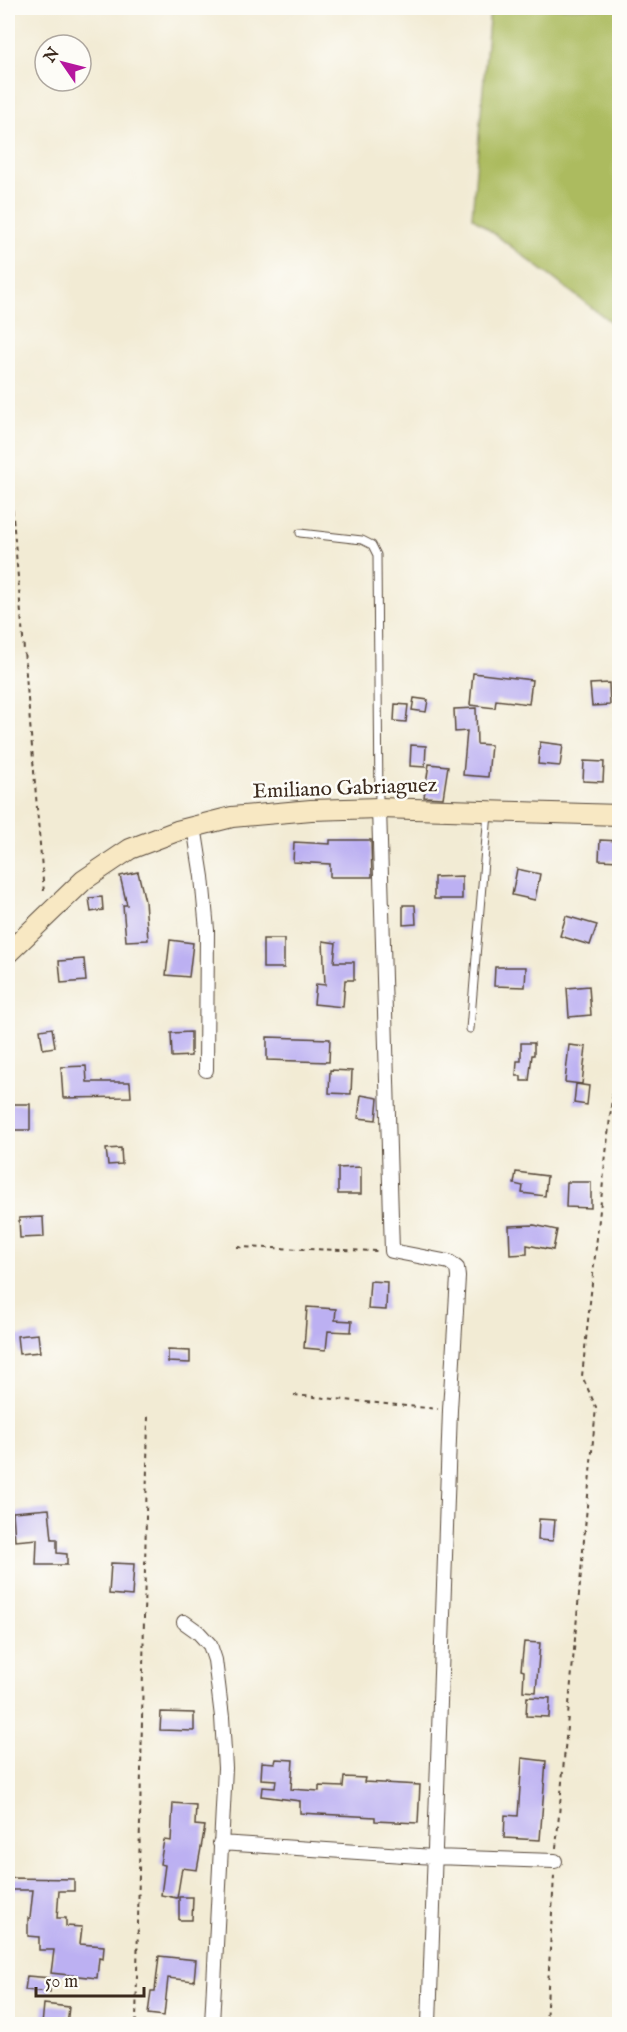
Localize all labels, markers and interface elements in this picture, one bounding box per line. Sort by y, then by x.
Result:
north arrow [33,33,93,93]
text: N [40,44,65,68]
street label: Emiliano Gabriaguez [252,772,438,806]
scale bar [36,1960,144,1998]
text: 50 m [45,1971,78,1994]

